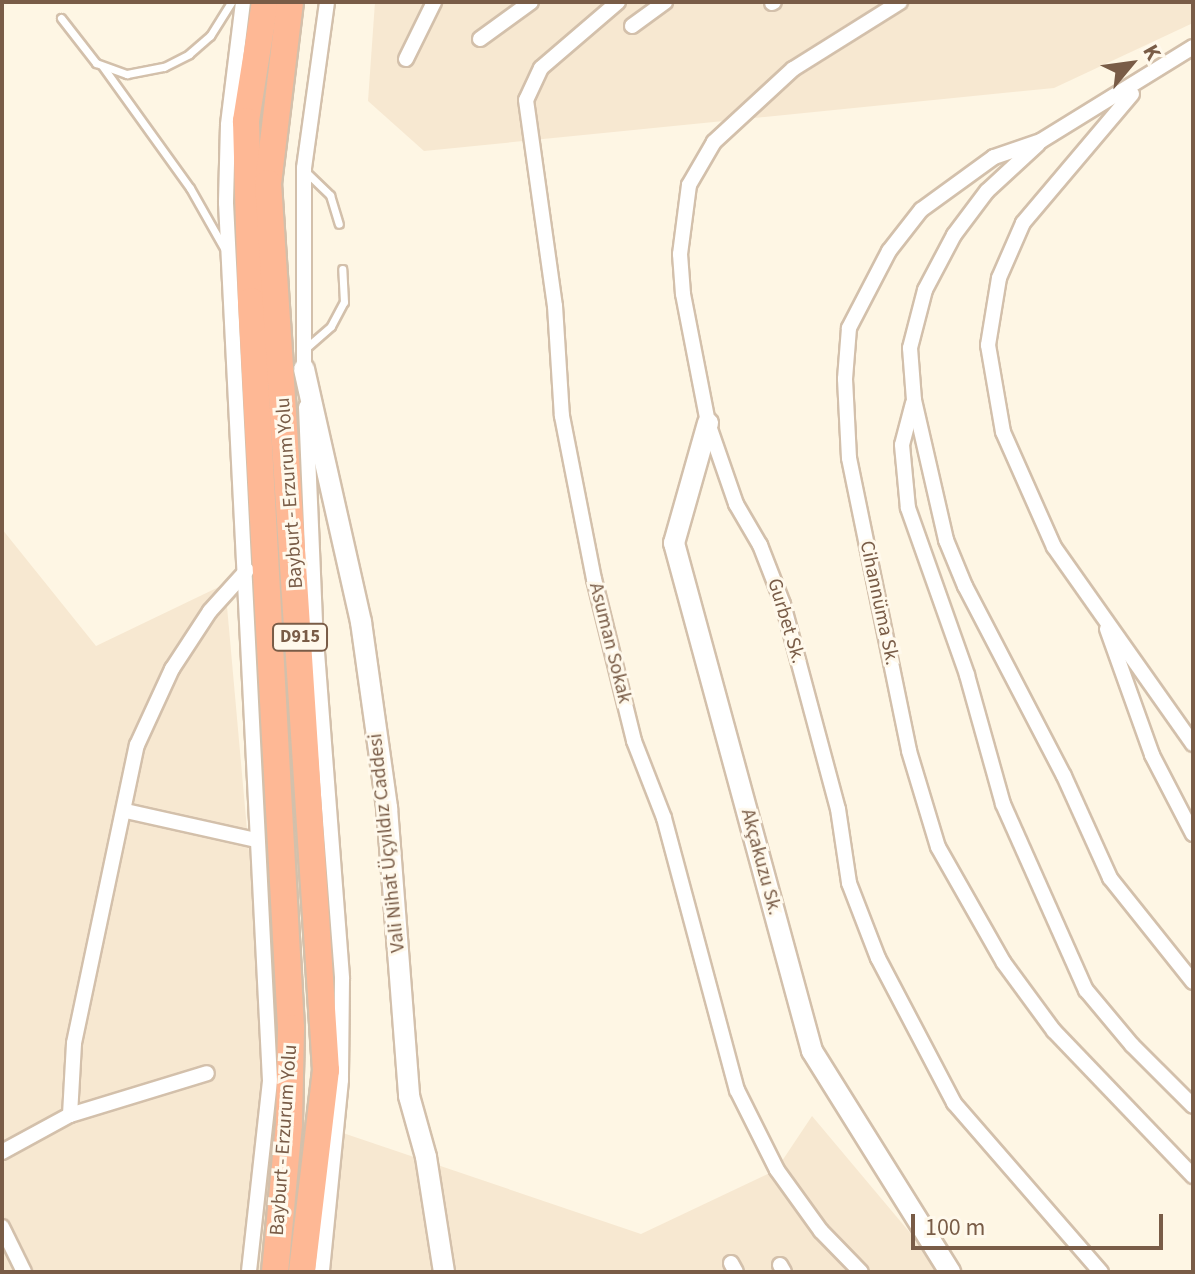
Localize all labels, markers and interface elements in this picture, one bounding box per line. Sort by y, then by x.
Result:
north arrow [1091,24,1171,104]
text: K [1135,39,1169,66]
street label: Bayburt - Erzurum Yolu [271,397,309,589]
street label: Cihannüma Sk. [854,539,904,667]
street label: Gurbet Sk. [762,576,810,666]
street label: Asuman Sokak [583,580,637,706]
road number: D915 [272,623,328,651]
street label: Vali Nihat Üçyıldız Caddesi [364,732,410,954]
street label: Akçakuzu Sk. [735,806,787,918]
street label: Bayburt - Erzurum Yolu [265,1044,303,1236]
scale bar [915,1198,1167,1248]
text: 100 m [925,1210,985,1245]

